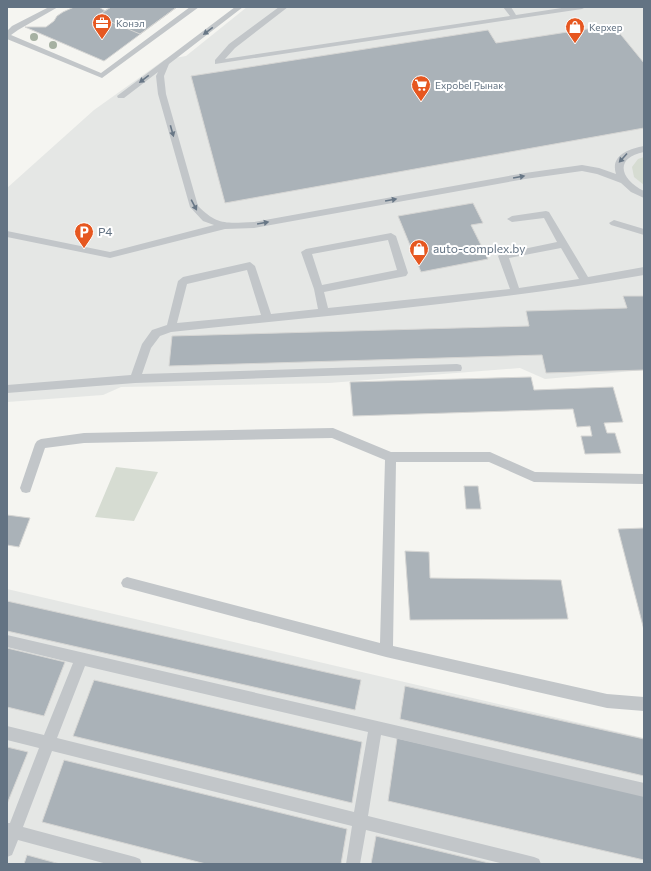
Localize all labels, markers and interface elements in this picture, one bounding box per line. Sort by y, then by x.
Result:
office icon: Конэл [91,12,113,40]
shop icon: Керхер [564,16,586,44]
place label: Конэл [116,17,145,29]
place label: Керхер [589,21,623,33]
one-way arrow [203,26,214,35]
supermarket icon: Expobel Рынак [410,74,432,102]
one-way arrow [138,75,149,84]
place label: Expobel Рынак [435,79,504,91]
one-way arrow [169,126,175,138]
one-way arrow [619,153,628,163]
one-way arrow [513,174,525,180]
one-way arrow [385,197,397,203]
one-way arrow [191,199,198,211]
one-way arrow [257,220,269,226]
parking icon: P4 [73,221,95,249]
place label: P4 [98,224,113,238]
shop icon: auto-complex.by [408,238,430,266]
place label: auto-complex.by [433,241,525,255]

